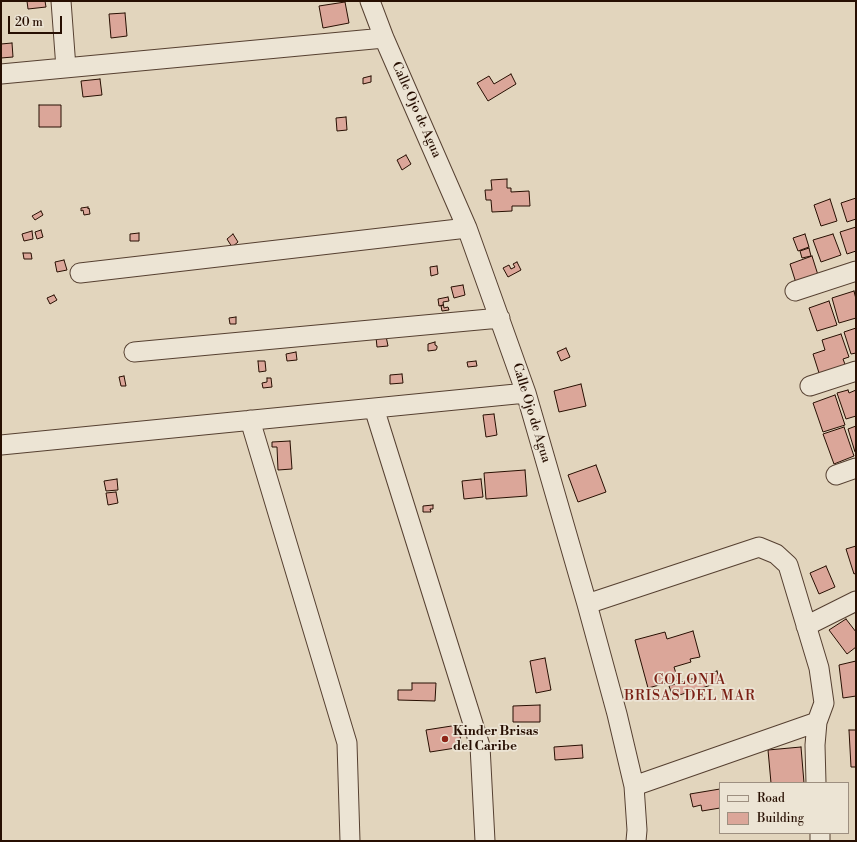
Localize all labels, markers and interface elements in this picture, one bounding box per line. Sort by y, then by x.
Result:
scale bar [10,8,64,34]
text: 20 m [15,15,43,30]
street label: Calle Ojo de Agua [388,60,444,160]
street label: Calle Ojo de Agua [508,361,554,465]
district label: COLONIA BRISAS DEL MAR [624,673,756,706]
place label: Kinder Brisas del Caribe [453,724,538,755]
marker: Kinder Brisas del Caribe [440,734,450,744]
legend [719,782,849,834]
text: Road [757,791,785,806]
text: Building [757,811,804,826]

